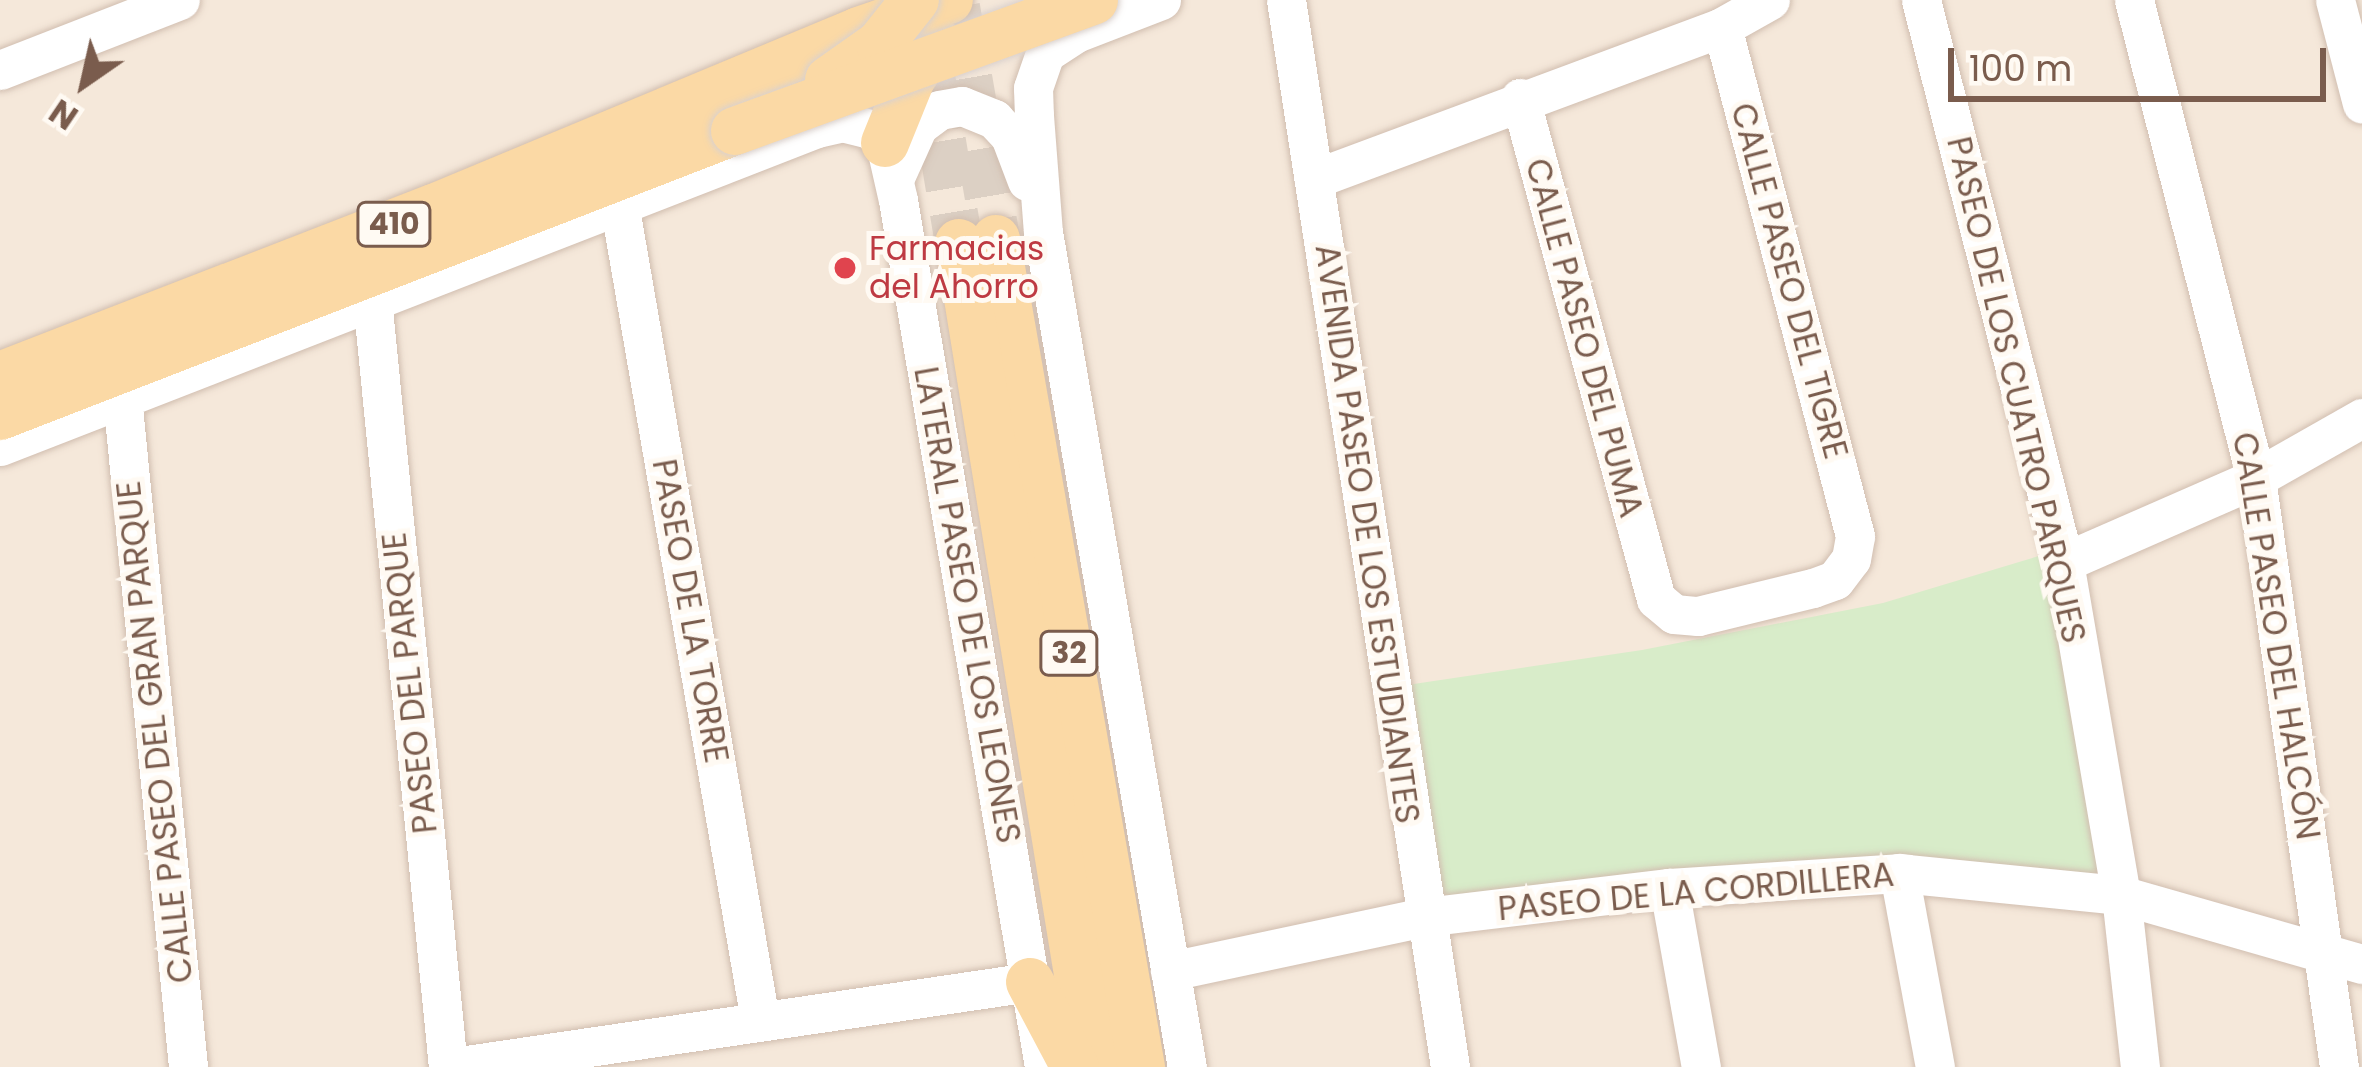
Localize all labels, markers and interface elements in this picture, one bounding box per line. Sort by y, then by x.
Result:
north arrow [24,24,144,144]
scale bar [1954,24,2332,98]
text: 100 m [1969,43,2072,94]
text: N [40,88,87,141]
street label: CALLE PASEO DEL TIGRE [1722,99,1856,463]
street label: PASEO DE LOS CUATRO PARQUES [1938,133,2094,647]
street label: CALLE PASEO DEL PUMA [1517,154,1651,522]
road number: 410 [355,200,433,248]
place label: Farmacias del Ahorro [869,229,1044,307]
street label: AVENIDA PASEO DE LOS ESTUDIANTES [1307,242,1427,826]
marker: Farmacias del Ahorro [832,255,858,281]
street label: LATERAL PASEO DE LOS LEONES [906,364,1028,846]
street label: CALLE PASEO DEL HALCÓN [2224,430,2328,842]
street label: PASEO DE LA TORRE [644,456,736,766]
street label: CALLE PASEO DEL GRAN PARQUE [109,479,201,985]
street label: PASEO DEL PARQUE [375,531,445,835]
road number: 32 [1039,629,1099,677]
street label: PASEO DE LA CORDILLERA [1496,855,1896,929]

